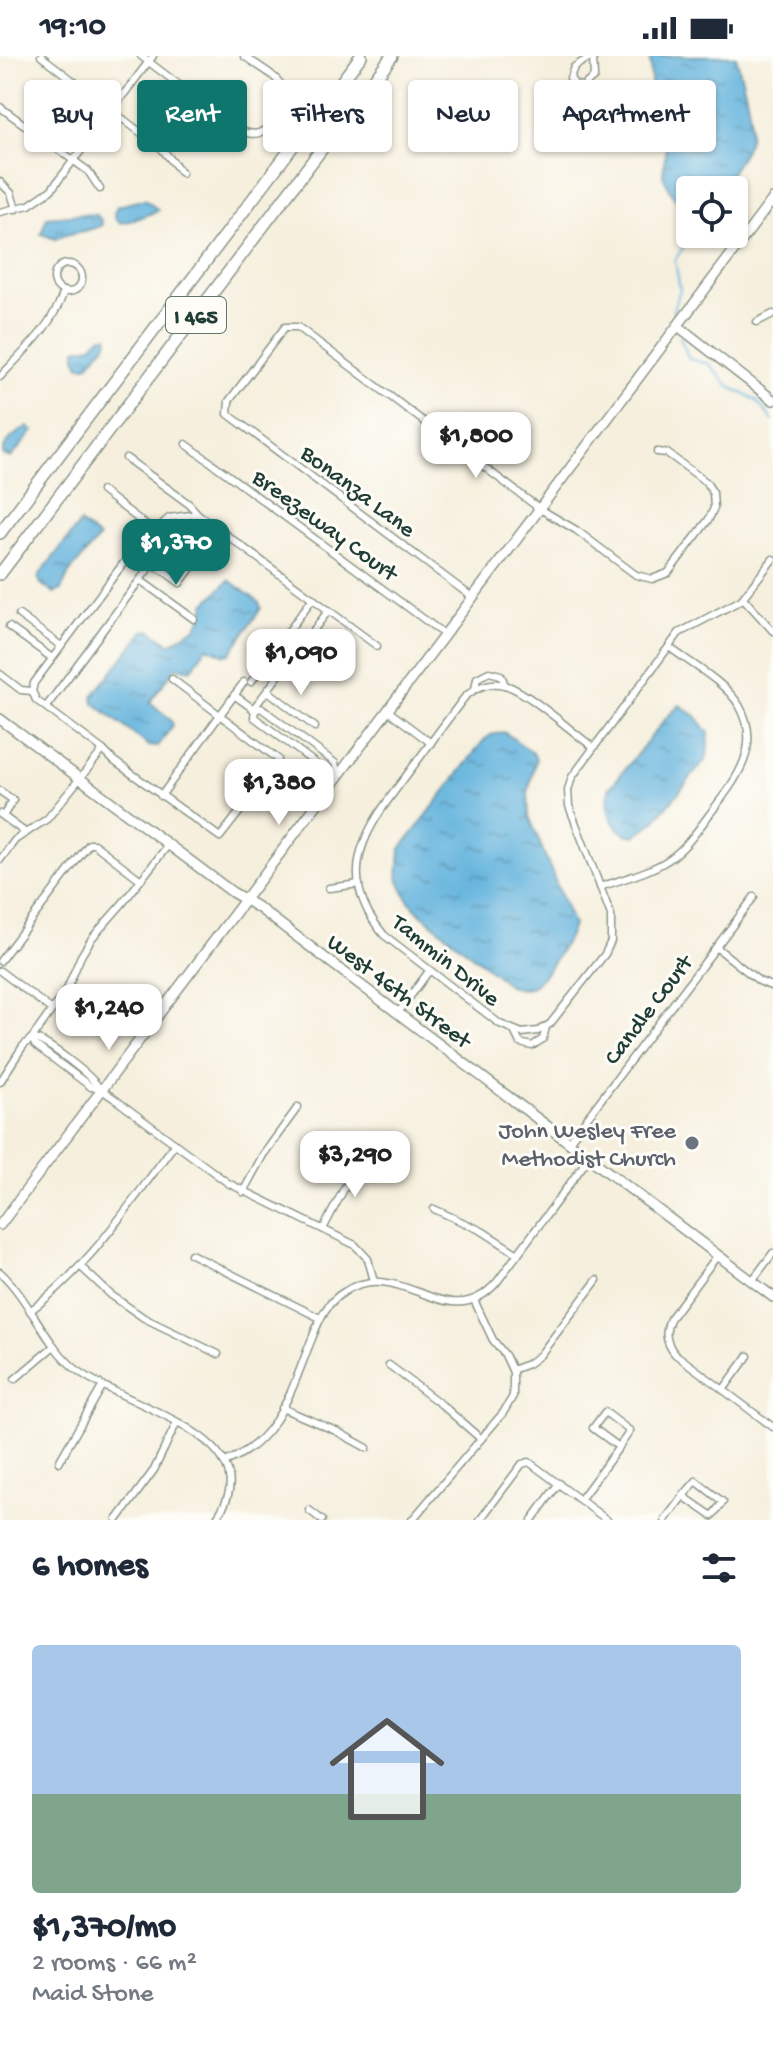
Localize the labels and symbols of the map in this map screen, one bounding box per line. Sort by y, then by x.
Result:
road number: I 465 [166,297,226,333]
pin: $1,800 [411,412,541,480]
street label: Bonanza Lane [293,440,421,546]
street label: Breezeway Court [245,464,404,591]
pin: $1,370 [111,519,241,587]
pin: $1,090 [236,629,366,697]
pin: $1,380 [214,759,344,827]
street label: Tammin Drive [383,908,505,1015]
street label: West 46th Street [320,929,477,1058]
street label: Candle Court [599,949,702,1072]
pin: $1,240 [44,984,174,1052]
place label: John Wesley Free Methodist Church [498,1118,677,1175]
pin: $3,290 [290,1131,420,1199]
marker: John Wesley Free Methodist Church [683,1134,701,1152]

